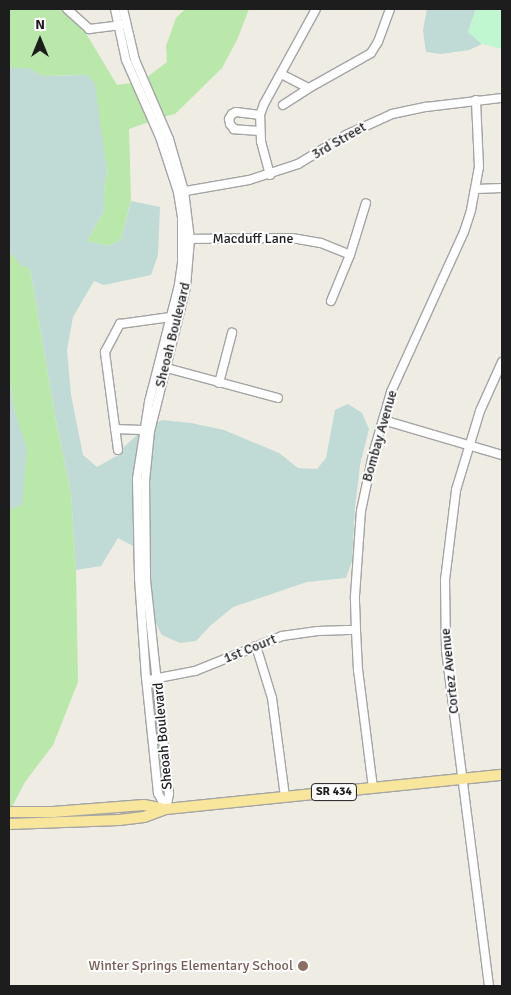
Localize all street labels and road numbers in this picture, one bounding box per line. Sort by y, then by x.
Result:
street label: 3rd Street [309,119,369,163]
street label: Macduff Lane [213,231,293,247]
street label: Sheoah Boulevard [152,281,194,389]
street label: Bombay Avenue [359,388,401,484]
street label: Cortez Avenue [437,627,463,715]
street label: 1st Court [221,631,279,667]
street label: Sheoah Boulevard [150,682,176,790]
road number: SR 434 [310,782,358,802]

